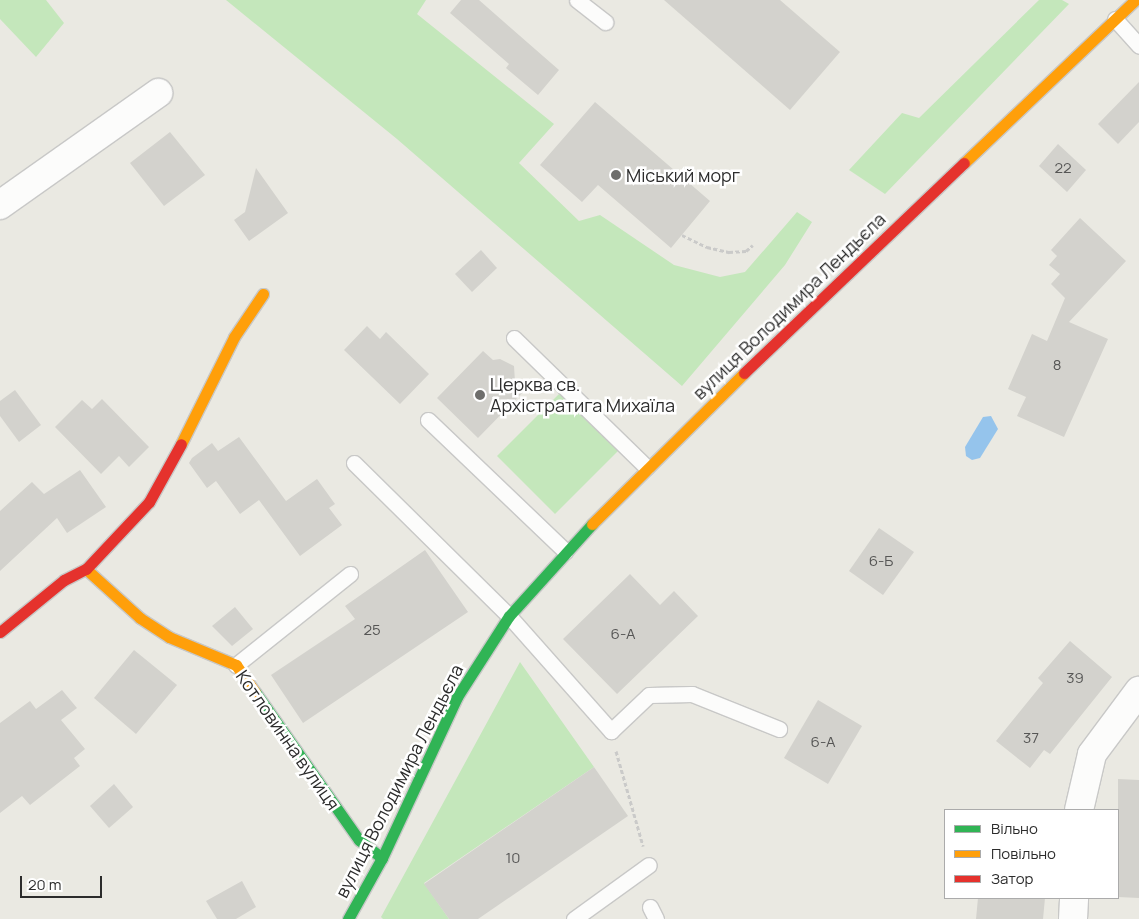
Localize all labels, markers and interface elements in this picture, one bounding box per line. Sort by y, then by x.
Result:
house number: 22 [1054,159,1072,177]
place label: Міський морг [626,164,740,186]
marker: Міський морг [610,169,622,181]
street label: вулиця Володимира Лендьєла [688,208,890,404]
house number: 8 [1053,356,1061,374]
place label: Церква св. Архістратига Михаїла [490,374,675,416]
marker: Церква св. Архістратига Михаїла [474,389,486,401]
house number: 6-Б [869,552,893,570]
house number: 25 [363,621,381,639]
house number: 6-А [611,625,635,643]
street label: вулиця Володимира Лендьєла [331,661,467,901]
street label: Котловинна вулиця [232,666,344,814]
house number: 39 [1066,669,1084,687]
house number: 37 [1023,729,1039,747]
house number: 6-А [811,733,835,751]
legend [944,809,1119,899]
text: Вільно [991,818,1038,839]
text: Повільно [991,843,1056,864]
house number: 10 [506,849,520,867]
scale bar [22,866,105,898]
text: Затор [991,868,1033,889]
text: 20 m [28,874,61,895]

